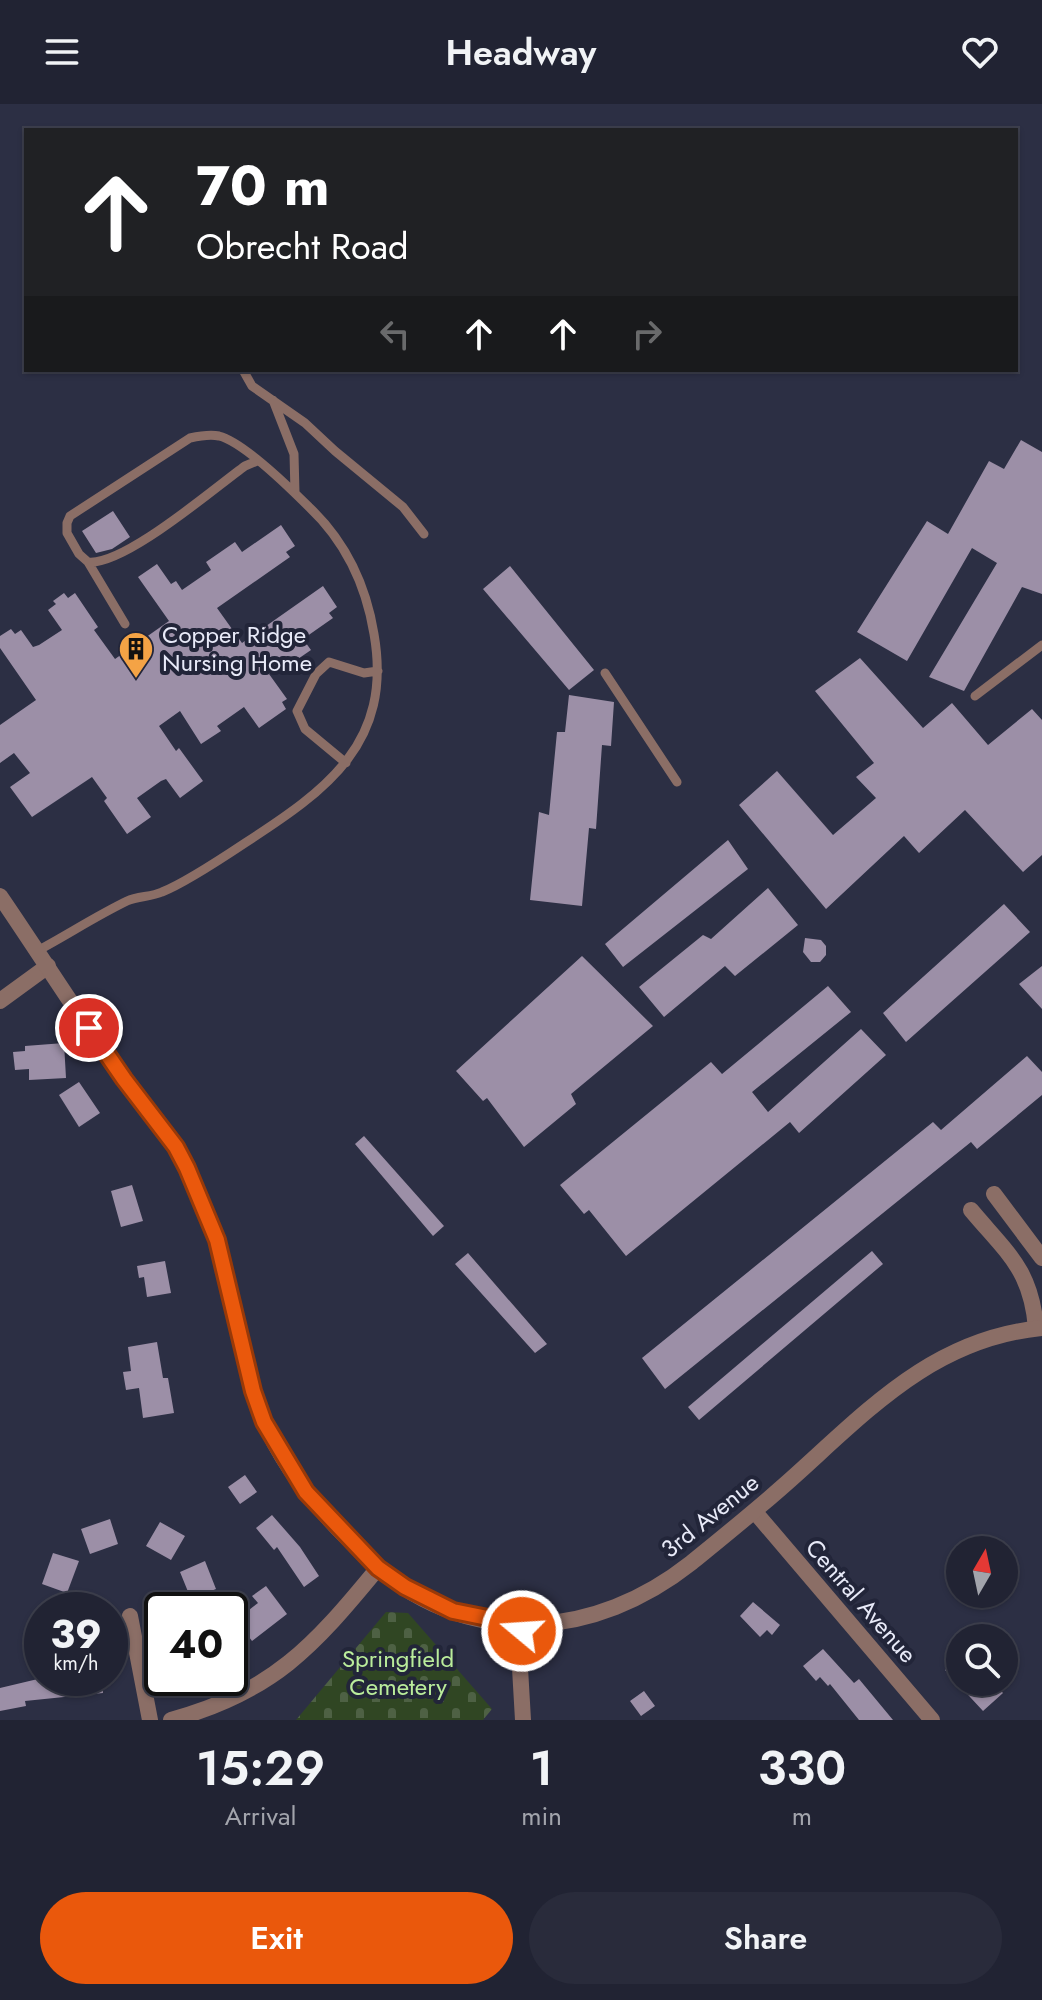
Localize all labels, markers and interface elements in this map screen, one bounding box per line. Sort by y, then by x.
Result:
text: Headway [446,26,596,78]
icon: menu [40,30,84,74]
icon: heart [958,30,1002,74]
text: 70 m [196,145,330,226]
icon: ahead [64,160,168,264]
text: Obrecht Road [196,220,409,272]
icon: left [373,312,417,356]
icon: ahead [457,312,501,356]
icon: ahead [541,312,585,356]
icon: right [625,312,669,356]
place label: Copper Ridge Nursing Home [162,617,312,680]
building icon: Copper Ridge Nursing Home [117,630,155,680]
pin [55,994,123,1062]
icon: arrive [67,1006,111,1050]
street label: 3rd Avenue [653,1465,766,1566]
street label: Central Avenue [798,1531,925,1670]
north arrow [946,1536,1018,1608]
map controls [946,1536,1018,1696]
position arrow [480,1589,564,1673]
speed limit sign: 40 [144,1592,248,1696]
text: 39 [50,1605,102,1663]
button: search [946,1624,1018,1696]
park label: Springfield Cemetery [342,1641,454,1704]
text: km/h [53,1649,99,1678]
text: 15:29 [196,1734,325,1803]
text: 1 [530,1734,553,1803]
text: 330 [758,1734,846,1803]
text: Arrival [225,1797,296,1835]
text: min [521,1797,562,1835]
text: m [792,1797,812,1835]
button: Exit [40,1892,513,1984]
button: Share [529,1892,1002,1984]

